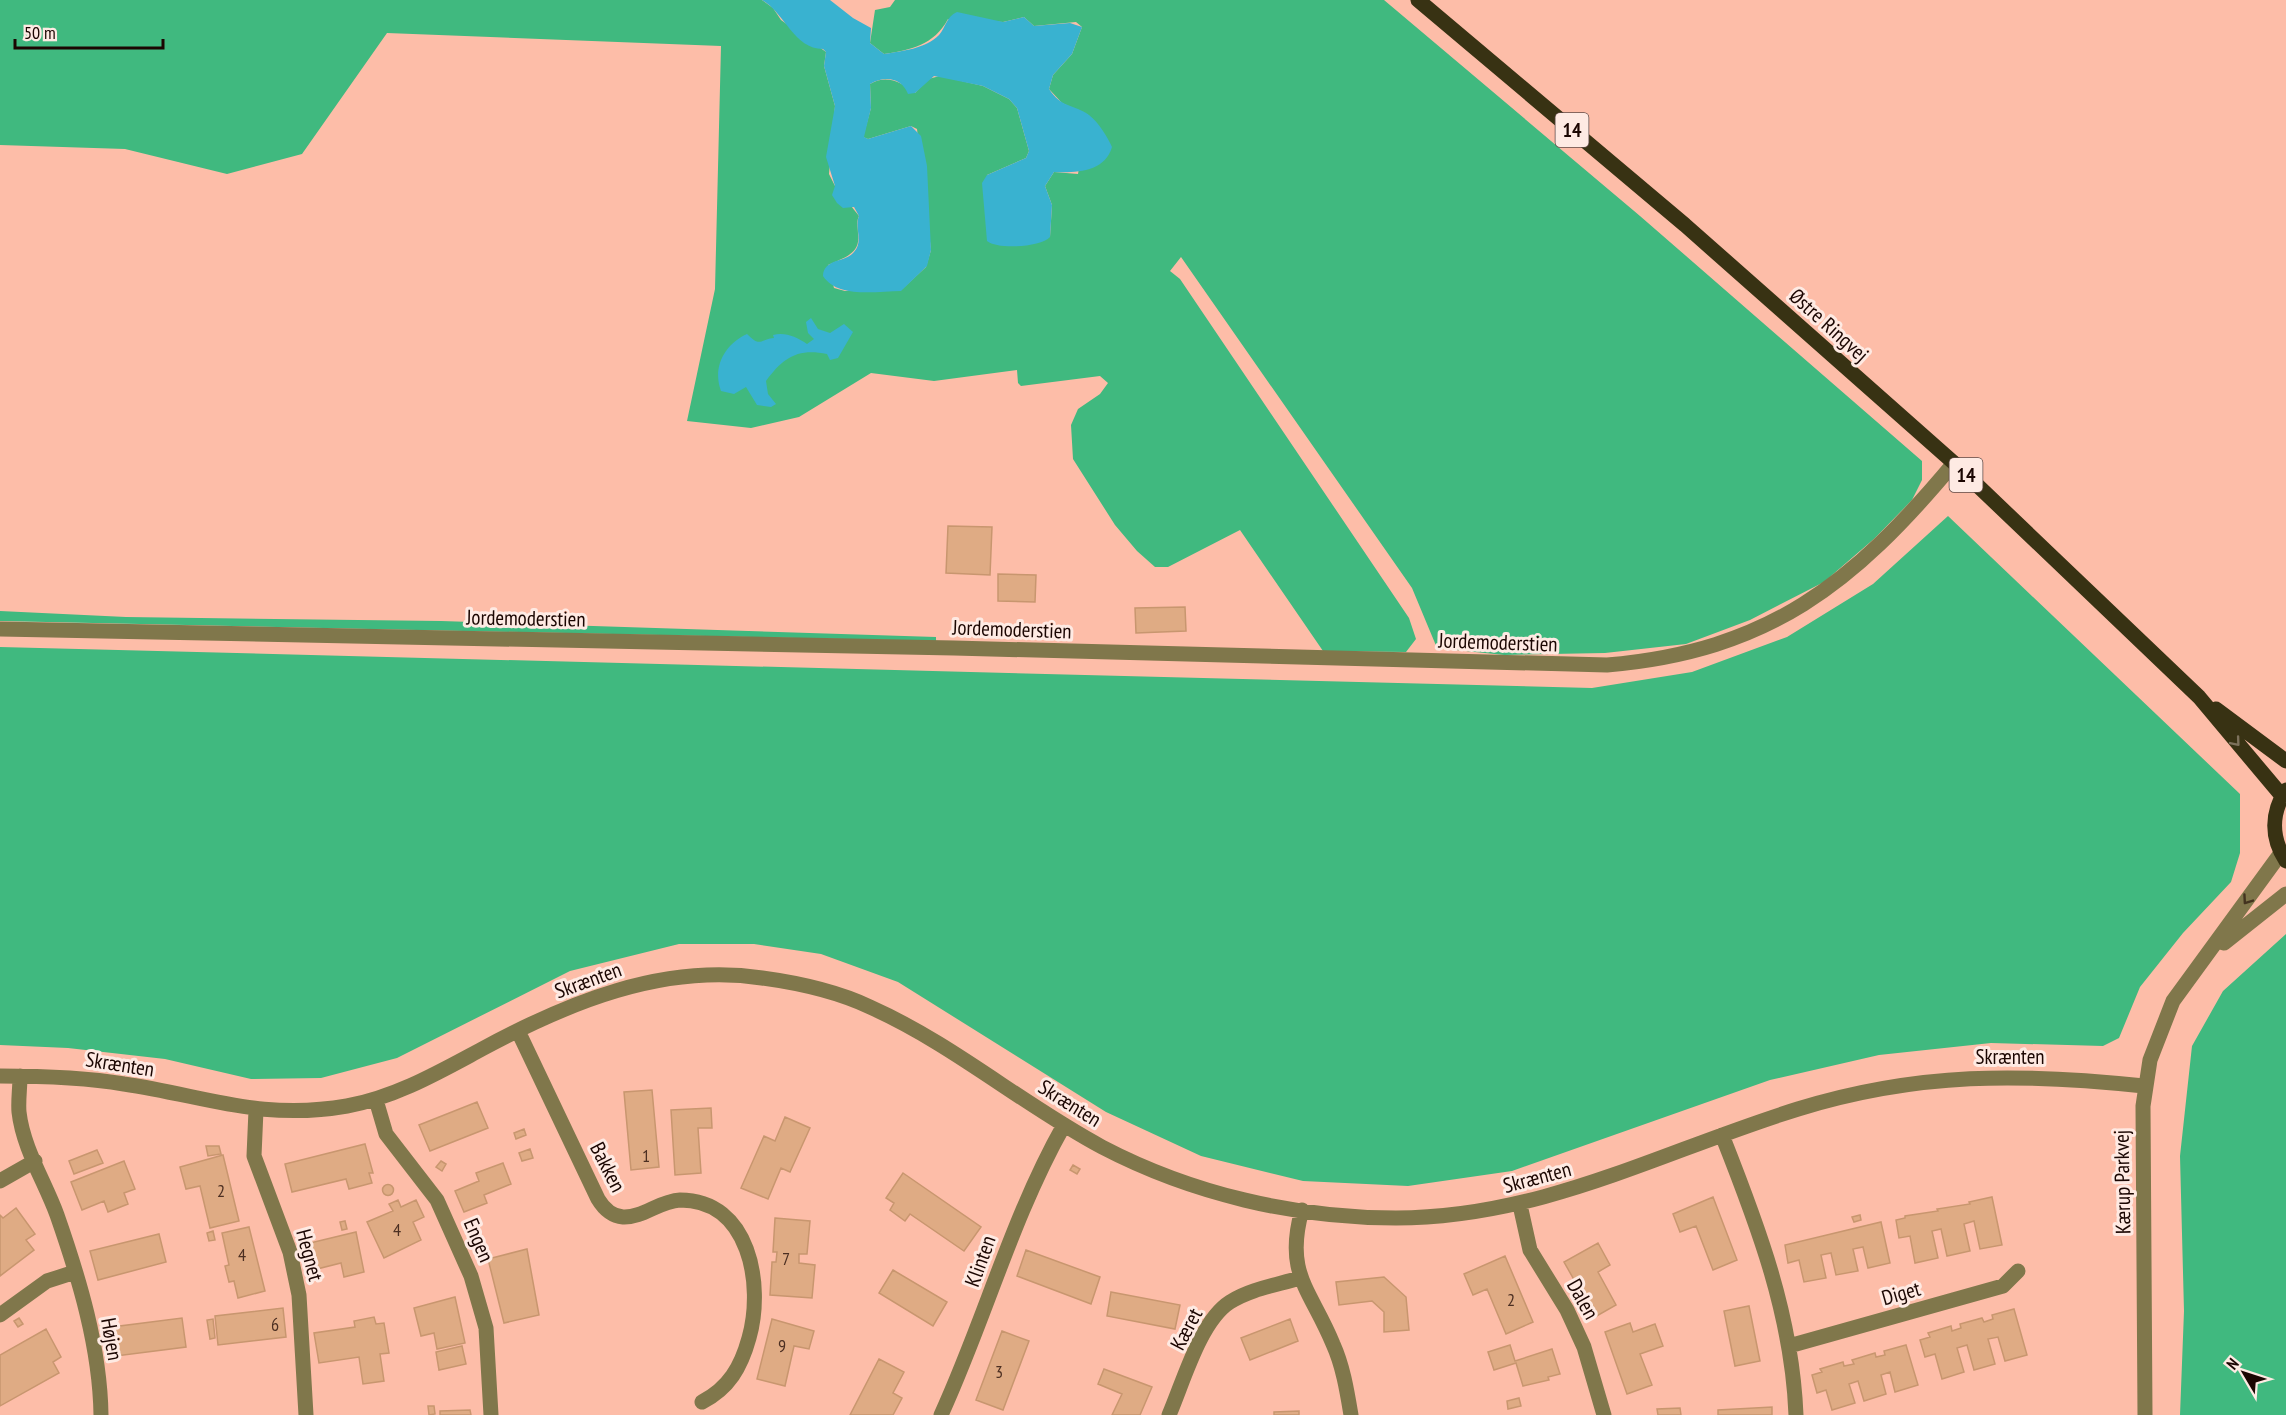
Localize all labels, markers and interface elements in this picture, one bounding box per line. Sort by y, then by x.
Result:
scale bar [15,12,164,50]
text: 50 m [24,21,56,44]
road number: 14 [1556,113,1588,147]
street label: Østre Ringvej [1784,282,1874,368]
road number: 14 [1950,458,1982,492]
street label: Jordemoderstien [465,603,586,633]
street label: Jordemoderstien [951,613,1072,645]
street label: Jordemoderstien [1437,626,1558,658]
one-way arrow [2229,735,2240,746]
one-way arrow [2243,894,2254,905]
street label: Skrænten [551,955,625,1005]
street label: Skrænten [1975,1043,2045,1070]
street label: Skrænten [84,1045,156,1083]
street label: Skrænten [1034,1073,1106,1133]
street label: Kærup Parkvej [2108,1130,2136,1234]
street label: Bakken [584,1138,632,1196]
house number: 1 [642,1144,650,1167]
street label: Skrænten [1500,1155,1574,1199]
house number: 2 [217,1179,225,1202]
street label: Engen [458,1214,500,1266]
house number: 4 [393,1218,401,1241]
street label: Hegnet [290,1226,330,1284]
street label: Klinten [958,1232,1002,1290]
house number: 4 [238,1243,246,1266]
house number: 7 [782,1247,790,1270]
street label: Dalen [1561,1274,1605,1324]
street label: Diget [1878,1275,1924,1311]
house number: 2 [1507,1288,1515,1311]
street label: Kæret [1164,1303,1208,1355]
house number: 6 [271,1313,279,1336]
street label: Højen [95,1316,129,1362]
house number: 9 [778,1334,786,1357]
north arrow [2214,1343,2274,1403]
text: N [2222,1354,2243,1373]
house number: 3 [995,1360,1003,1383]

